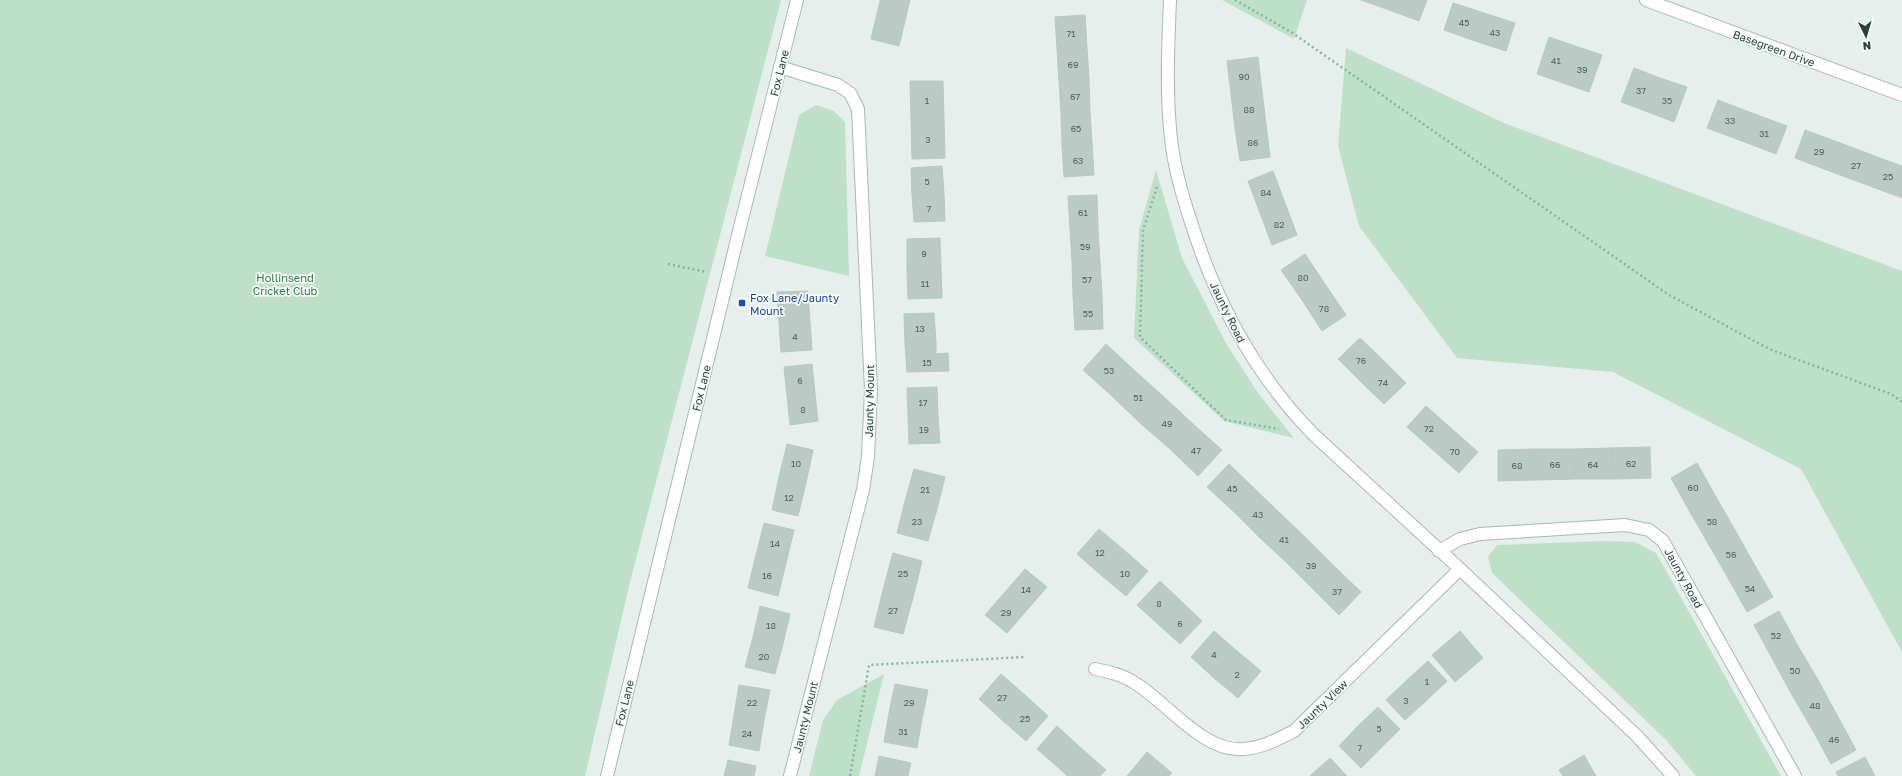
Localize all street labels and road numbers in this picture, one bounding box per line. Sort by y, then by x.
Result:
street label: Basegreen Drive [1731,27,1817,69]
street label: Fox Lane [767,48,791,98]
street label: Jaunty Road [1208,279,1248,345]
street label: Fox Lane [689,363,713,413]
street label: Jaunty Mount [862,364,876,438]
street label: Jaunty Road [1662,546,1706,610]
street label: Jaunty View [1294,677,1350,731]
street label: Fox Lane [612,678,636,728]
street label: Jaunty Mount [790,680,820,754]

